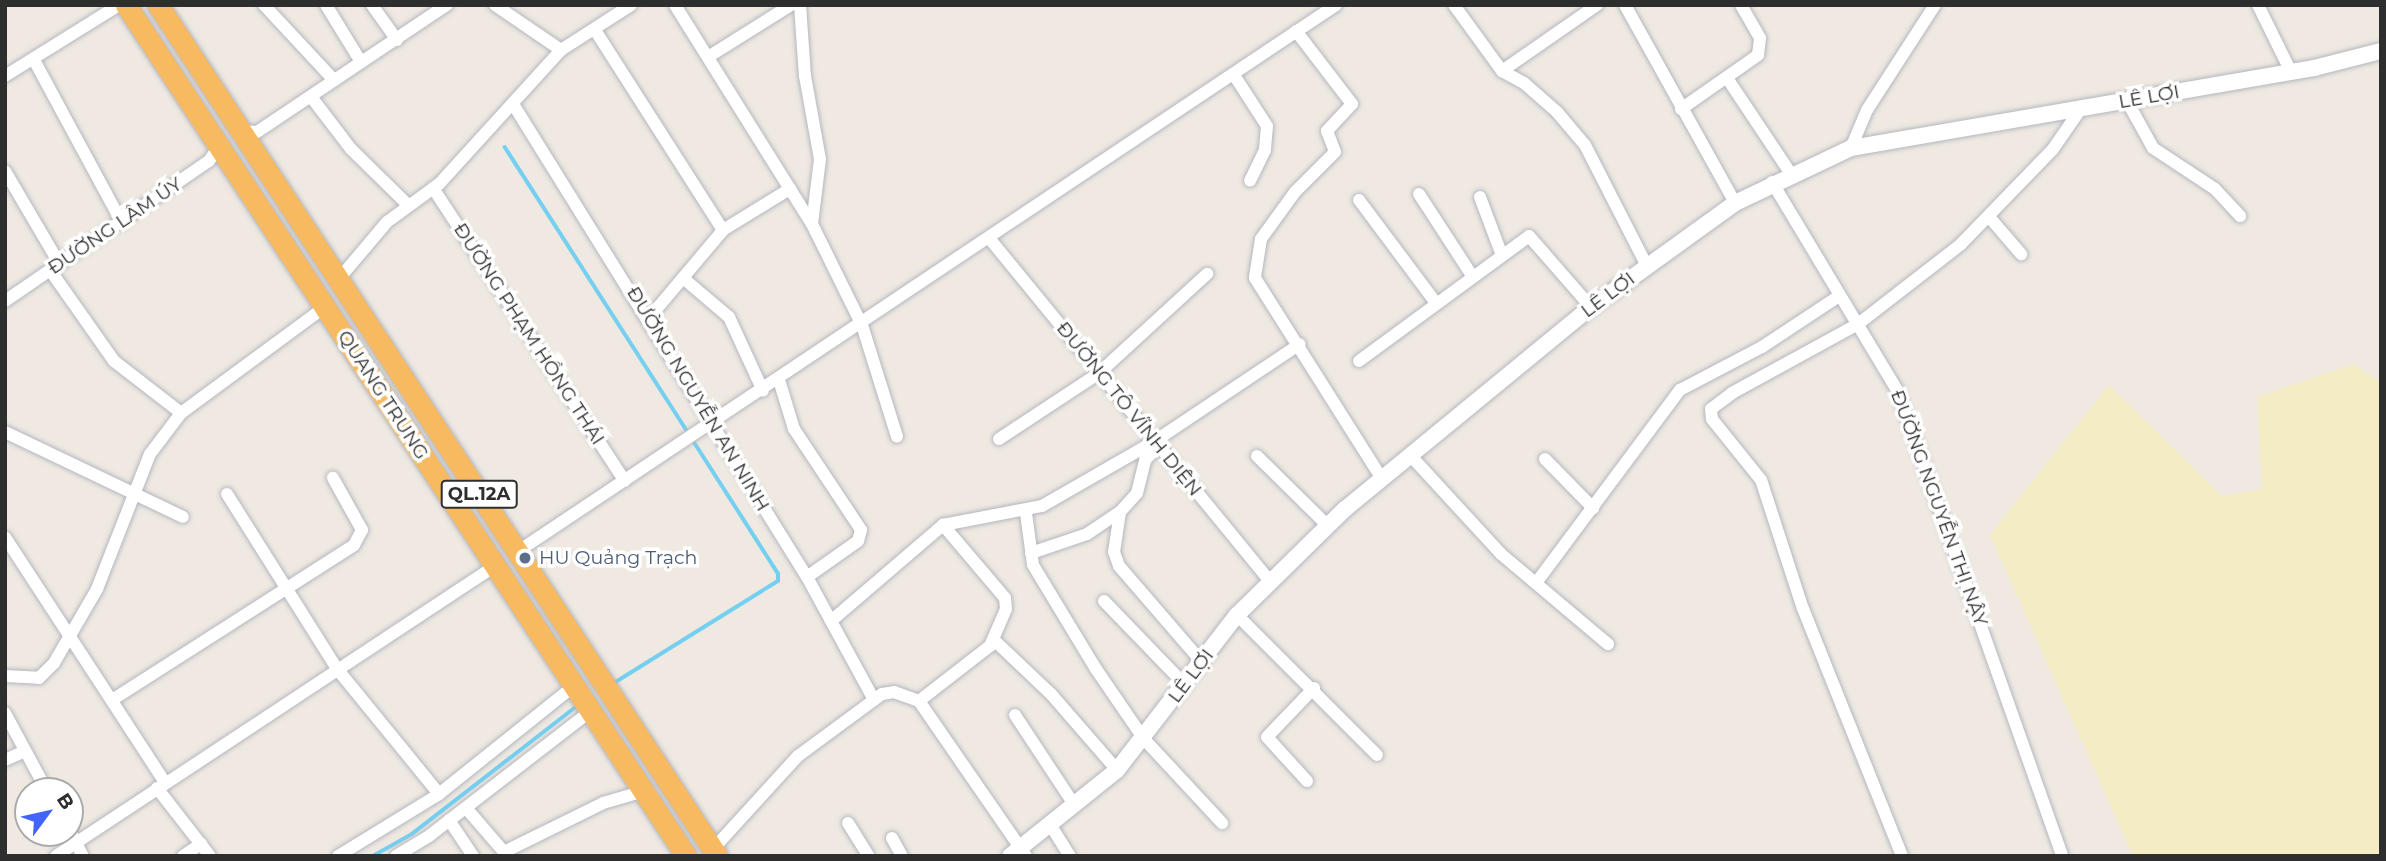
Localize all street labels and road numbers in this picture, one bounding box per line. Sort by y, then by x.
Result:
street label: LÊ LỢI [2117,80,2181,114]
street label: ĐƯỜNG LÂM ÚY [44,173,186,279]
street label: ĐƯỜNG PHẠM HỒNG THÁI [449,219,609,449]
street label: LÊ LỢI [1577,267,1639,323]
street label: ĐƯỜNG NGUYỄN AN NINH [622,283,774,515]
street label: ĐƯỜNG TÔ VĨNH DIỆN [1052,317,1206,501]
street label: QUANG TRUNG [333,326,433,464]
street label: ĐƯỜNG NGUYỄN THỊ NẬY [1886,387,1992,629]
road number: QL.12A [440,480,518,508]
street label: LÊ LỢI [1163,645,1219,707]

